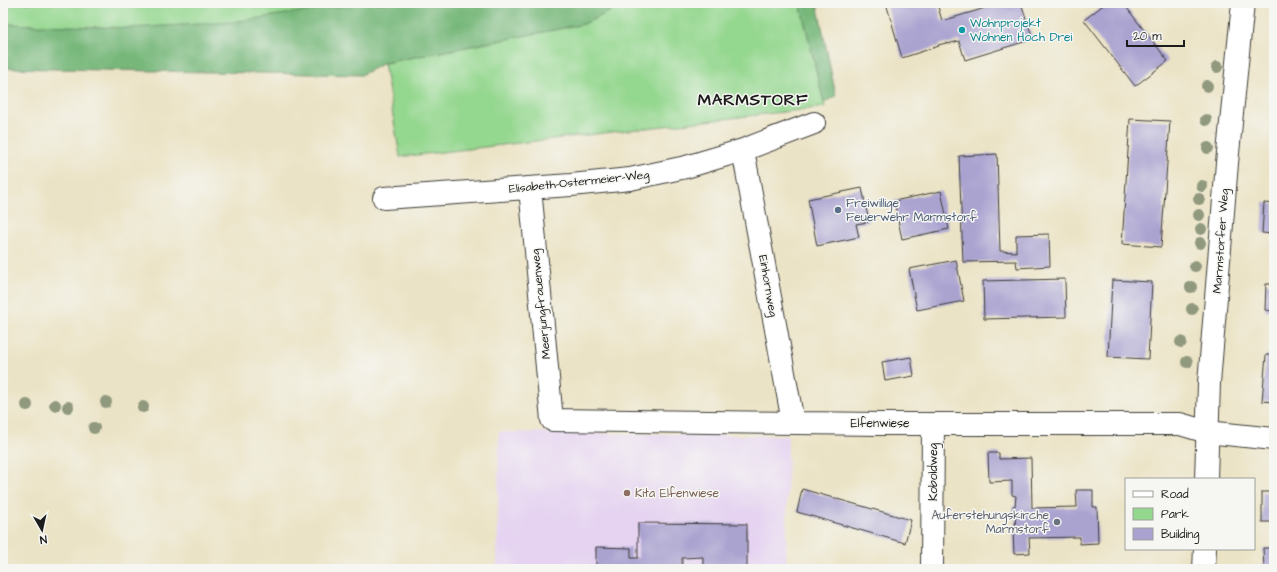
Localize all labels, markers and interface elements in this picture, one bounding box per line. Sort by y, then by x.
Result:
place label: Wohnprojekt Wohnen Hoch Drei [970,15,1073,46]
scale bar [1127,22,1184,48]
marker: Wohnprojekt Wohnen Hoch Drei [957,25,967,35]
text: 20 m [1133,28,1162,45]
district label: MARMSTORF [698,89,808,111]
street label: Elisabeth-Ostermeier-Weg [508,166,650,199]
street label: Marmstorfer Weg [1209,188,1234,294]
place label: Freiwillige Feuerwehr Marmstorf [846,195,978,226]
marker: Freiwillige Feuerwehr Marmstorf [833,205,843,215]
street label: Meerjungfrauenweg [527,248,556,360]
street label: Einhornweg [753,254,782,318]
street label: Elfenwiese [850,415,910,432]
street label: Koboldweg [925,443,943,501]
legend [1125,478,1255,550]
place label: Kita Elfenwiese [635,485,719,502]
text: Road [1161,486,1189,503]
marker: Kita Elfenwiese [622,488,632,498]
text: Park [1161,506,1189,523]
place label: Auferstehungskirche Marmstorf [932,507,1050,538]
north arrow [22,510,62,550]
marker: Auferstehungskirche Marmstorf [1052,517,1062,527]
text: Building [1161,526,1199,544]
text: N [39,531,48,547]

